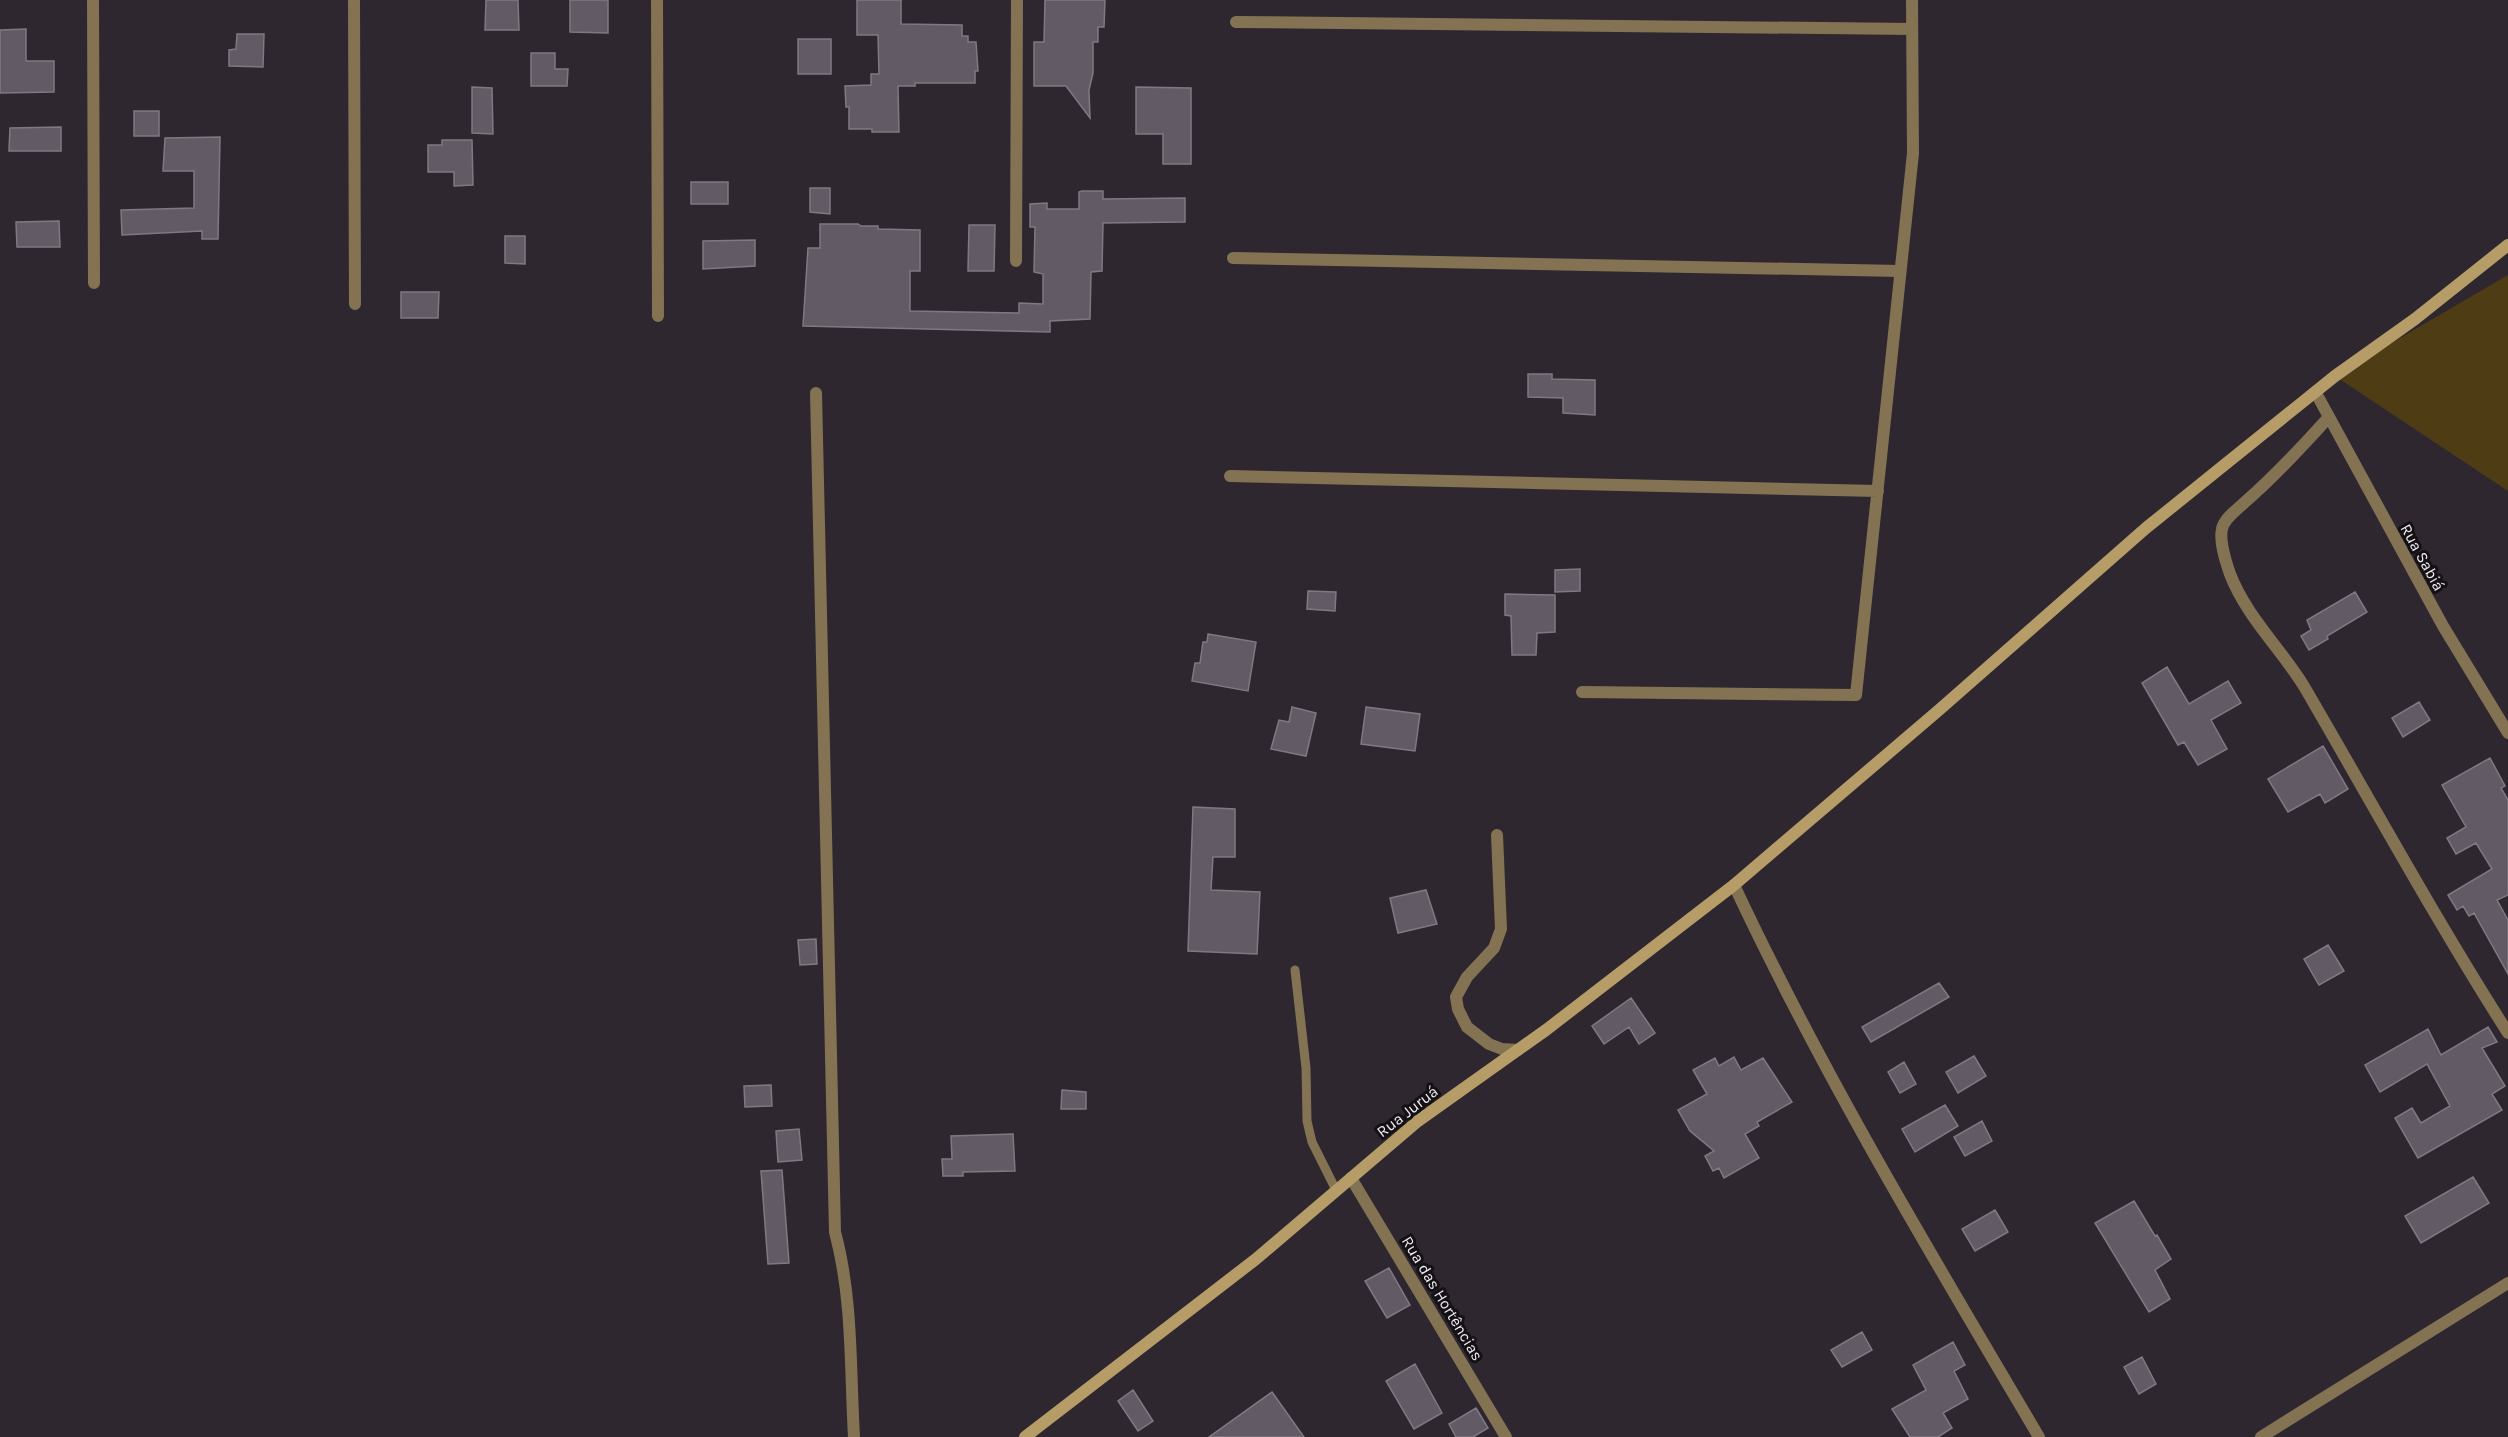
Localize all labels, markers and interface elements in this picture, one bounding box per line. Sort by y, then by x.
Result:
street label: Rua Sabiá [2396,520,2449,594]
street label: Rua Juruá [1373,1082,1442,1141]
street label: Rua das Hortências [1398,1233,1487,1364]

